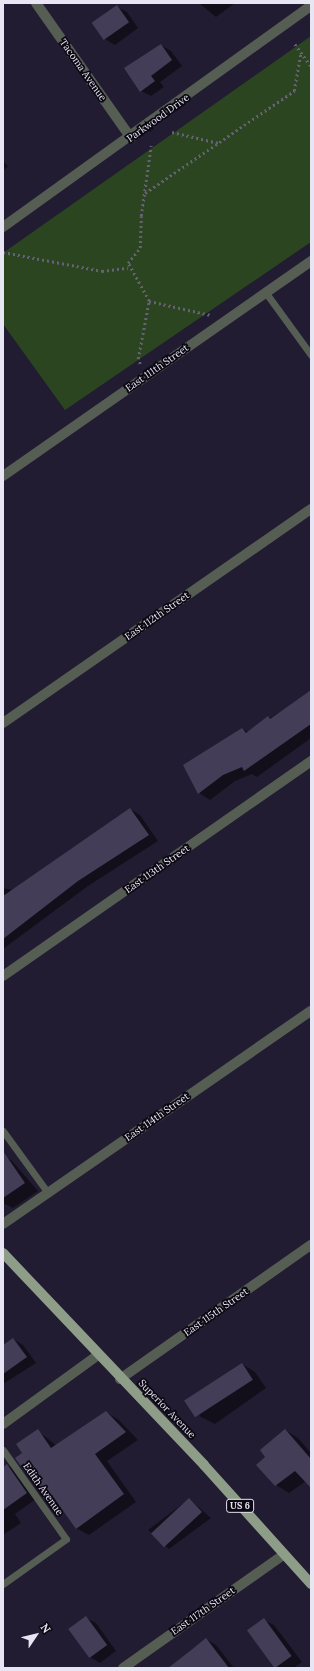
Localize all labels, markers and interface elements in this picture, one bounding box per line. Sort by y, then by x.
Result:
street label: Tacoma Avenue [57,37,109,103]
street label: Parkwood Drive [125,91,191,145]
street label: East 111th Street [123,342,191,394]
street label: East 112th Street [122,589,192,643]
street label: East 113th Street [122,842,192,896]
street label: East 114th Street [122,1090,192,1144]
street label: East 115th Street [181,1285,251,1339]
street label: Superior Avenue [136,1377,198,1441]
street label: Edith Avenue [20,1460,66,1518]
road number: US 6 [226,1499,254,1513]
street label: East 117th Street [169,1585,237,1637]
north arrow [16,1615,56,1655]
text: N [38,1621,54,1636]

